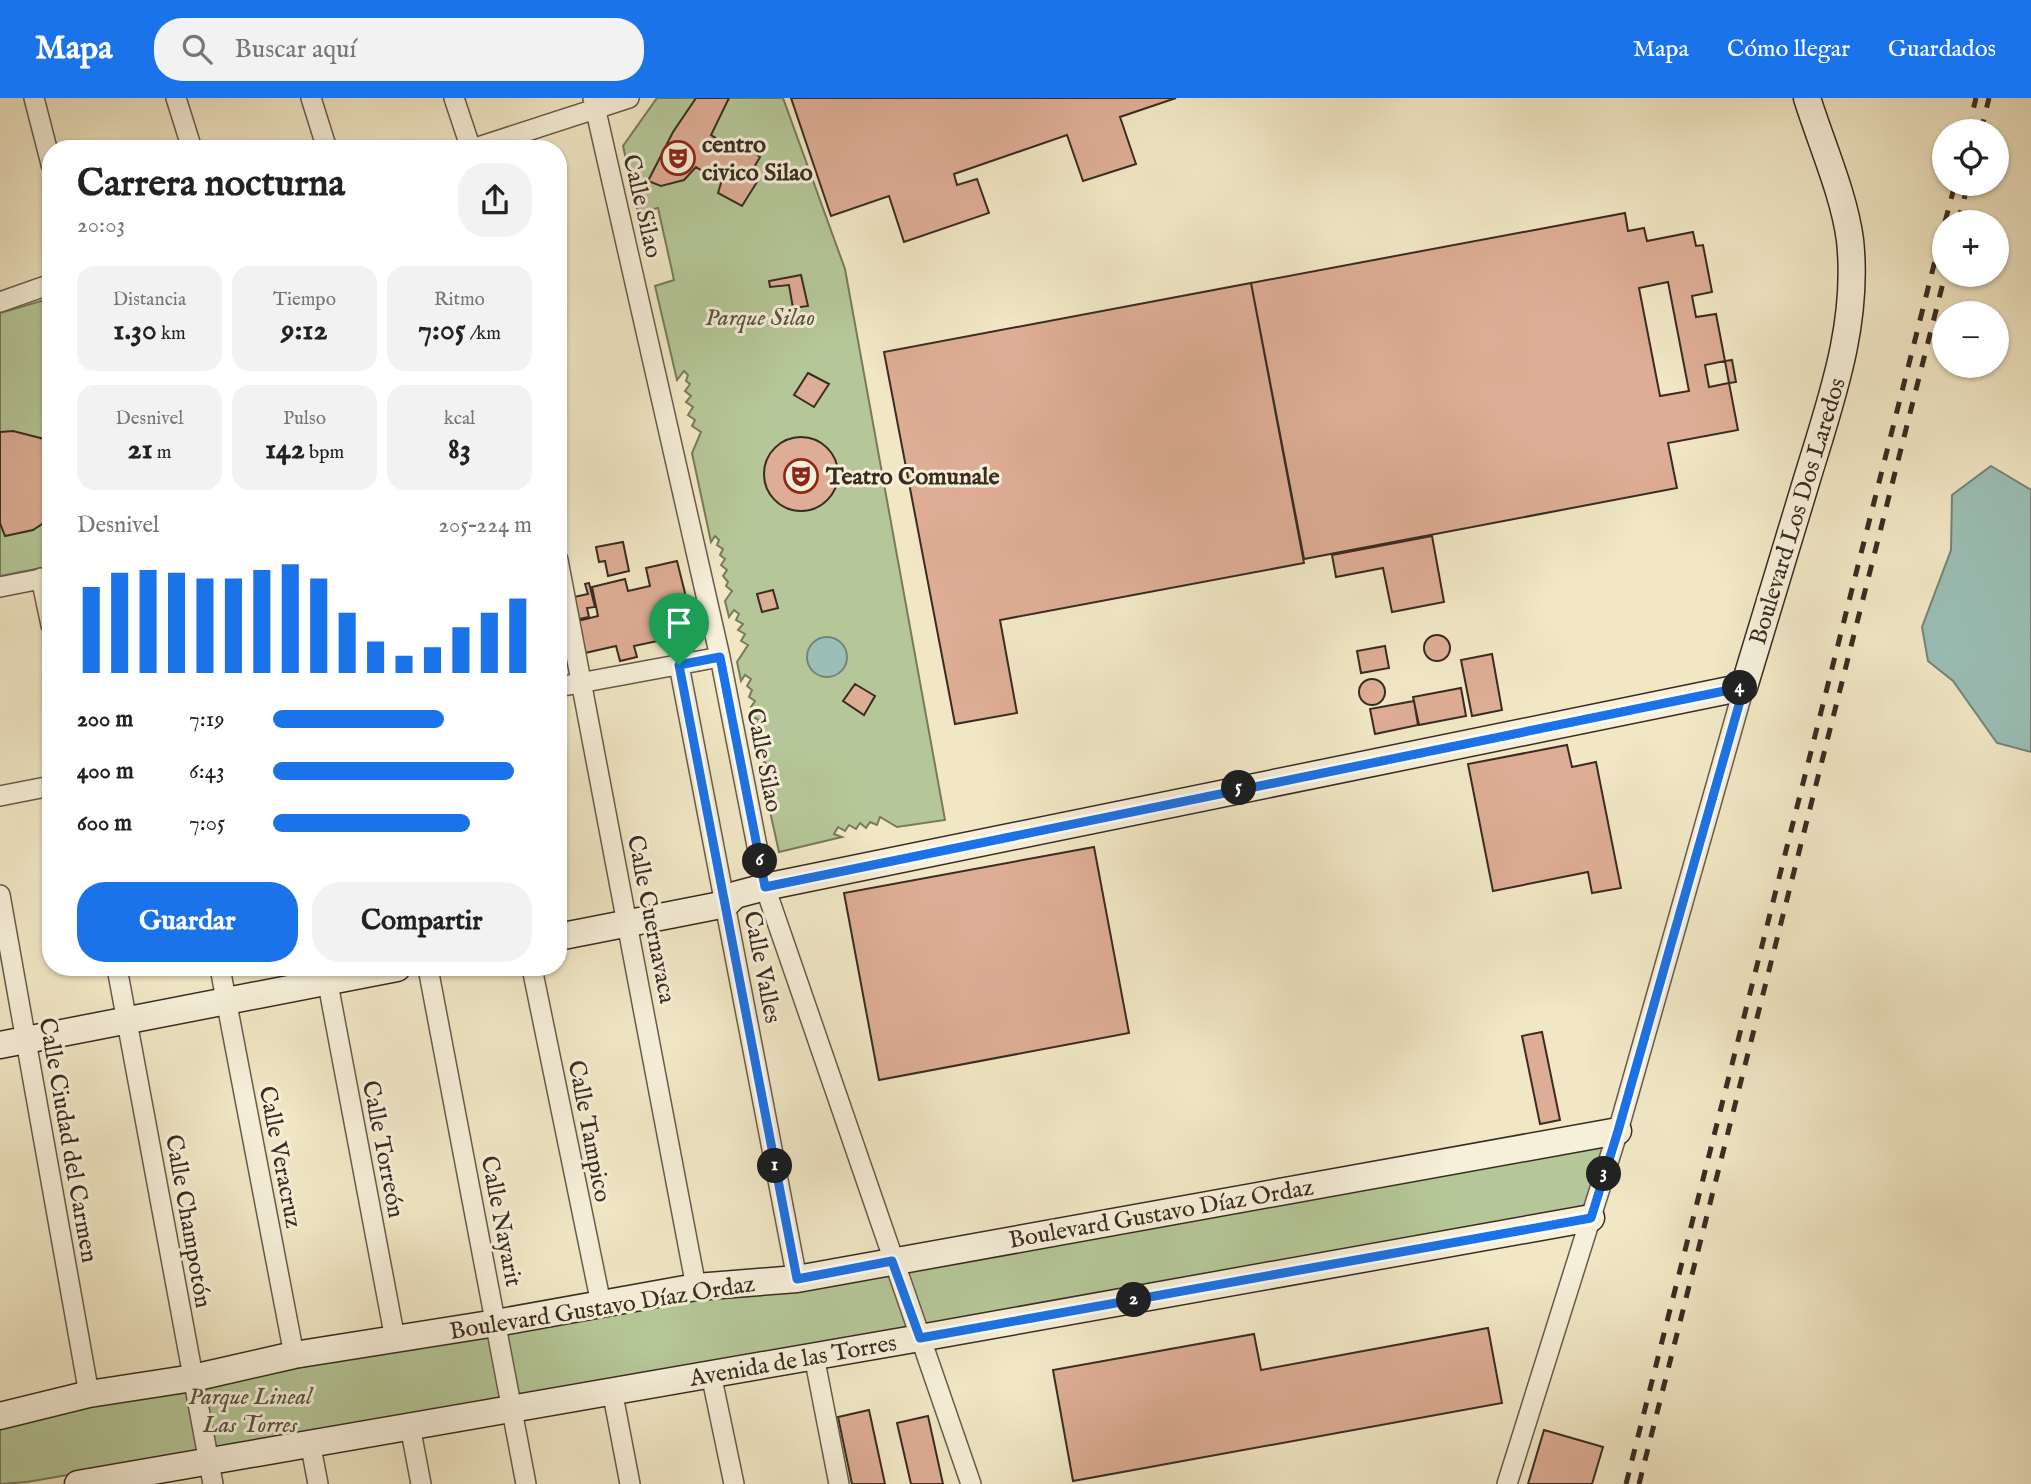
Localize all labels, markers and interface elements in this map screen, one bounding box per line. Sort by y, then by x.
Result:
search box [154,18,644,81]
text: Mapa [35,28,112,70]
icon: search [178,30,216,68]
text: Buscar aquí [234,33,356,66]
text: Mapa [1633,34,1689,65]
text: Cómo llegar [1727,34,1850,65]
text: Guardados [1888,34,1996,65]
map controls [1932,119,2009,378]
button: locate [1932,119,2009,196]
place label: centro civico Silao [702,130,813,189]
theatre icon: centro civico Silao [659,139,697,177]
street label: Calle Silao [615,151,669,261]
text: Carrera nocturna [77,161,345,209]
button: share [458,163,532,237]
button: + [1932,210,2009,287]
text: 20:03 [77,211,125,240]
text: Distancia [113,288,186,312]
text: Tiempo [273,288,336,312]
text: Ritmo [434,288,485,312]
button: − [1932,301,2009,378]
park label: Parque Silao [705,303,815,334]
text: 1.30 [113,312,157,350]
text: 9:12 [281,312,328,350]
text: 7:05 [418,312,466,350]
text: km [157,322,186,346]
text: /km [466,322,501,346]
street label: Boulevard Los Dos Laredos [1743,374,1854,649]
text: Desnivel [115,407,184,431]
text: Pulso [283,407,326,431]
text: kcal [444,407,475,431]
text: 21 [127,431,153,469]
text: 142 [265,431,305,469]
text: 83 [448,431,471,469]
text: m [153,441,172,465]
text: bpm [305,441,344,465]
theatre icon: Teatro Comunale [782,457,820,495]
place label: Teatro Comunale [825,462,1000,493]
text: Desnivel [77,511,159,540]
text: 205–224 m [438,511,532,540]
pin [649,593,709,665]
icon: arrive [660,604,698,642]
pin: 4 [1722,670,1758,706]
text: 4 [1735,675,1744,699]
text: 200 m [77,705,133,734]
text: 7:19 [189,705,224,734]
street label: Calle Silao [738,706,789,815]
text: 400 m [77,757,134,786]
text: 6:43 [189,757,225,786]
pin: 5 [1222,770,1256,806]
text: 5 [1235,775,1242,799]
text: 600 m [77,809,132,838]
text: 7:05 [189,809,225,838]
street label: Calle Cuernavaca [619,833,682,1007]
pin: 6 [742,844,778,878]
text: 6 [755,848,764,872]
button: Guardar [77,882,298,962]
button: Compartir [312,882,532,962]
street label: Calle Valles [735,908,788,1026]
street label: Calle Ciudad del Carmen [31,1015,104,1265]
street label: Calle Tampico [560,1058,617,1205]
street label: Calle Torreón [354,1078,411,1221]
street label: Calle Veracruz [251,1084,308,1231]
street label: Calle Champotón [157,1132,218,1311]
pin: 1 [758,1148,792,1184]
street label: Calle Nayarit [473,1153,528,1289]
text: 1 [771,1153,778,1177]
pin: 3 [1586,1156,1622,1192]
text: 3 [1600,1161,1607,1185]
street label: Boulevard Gustavo Díaz Ordaz [1007,1172,1316,1257]
street label: Boulevard Gustavo Díaz Ordaz [447,1269,757,1348]
pin: 2 [1116,1282,1152,1318]
text: 2 [1129,1287,1138,1311]
street label: Avenida de las Torres [686,1328,899,1395]
park label: Parque Lineal Las Torres [188,1382,314,1441]

